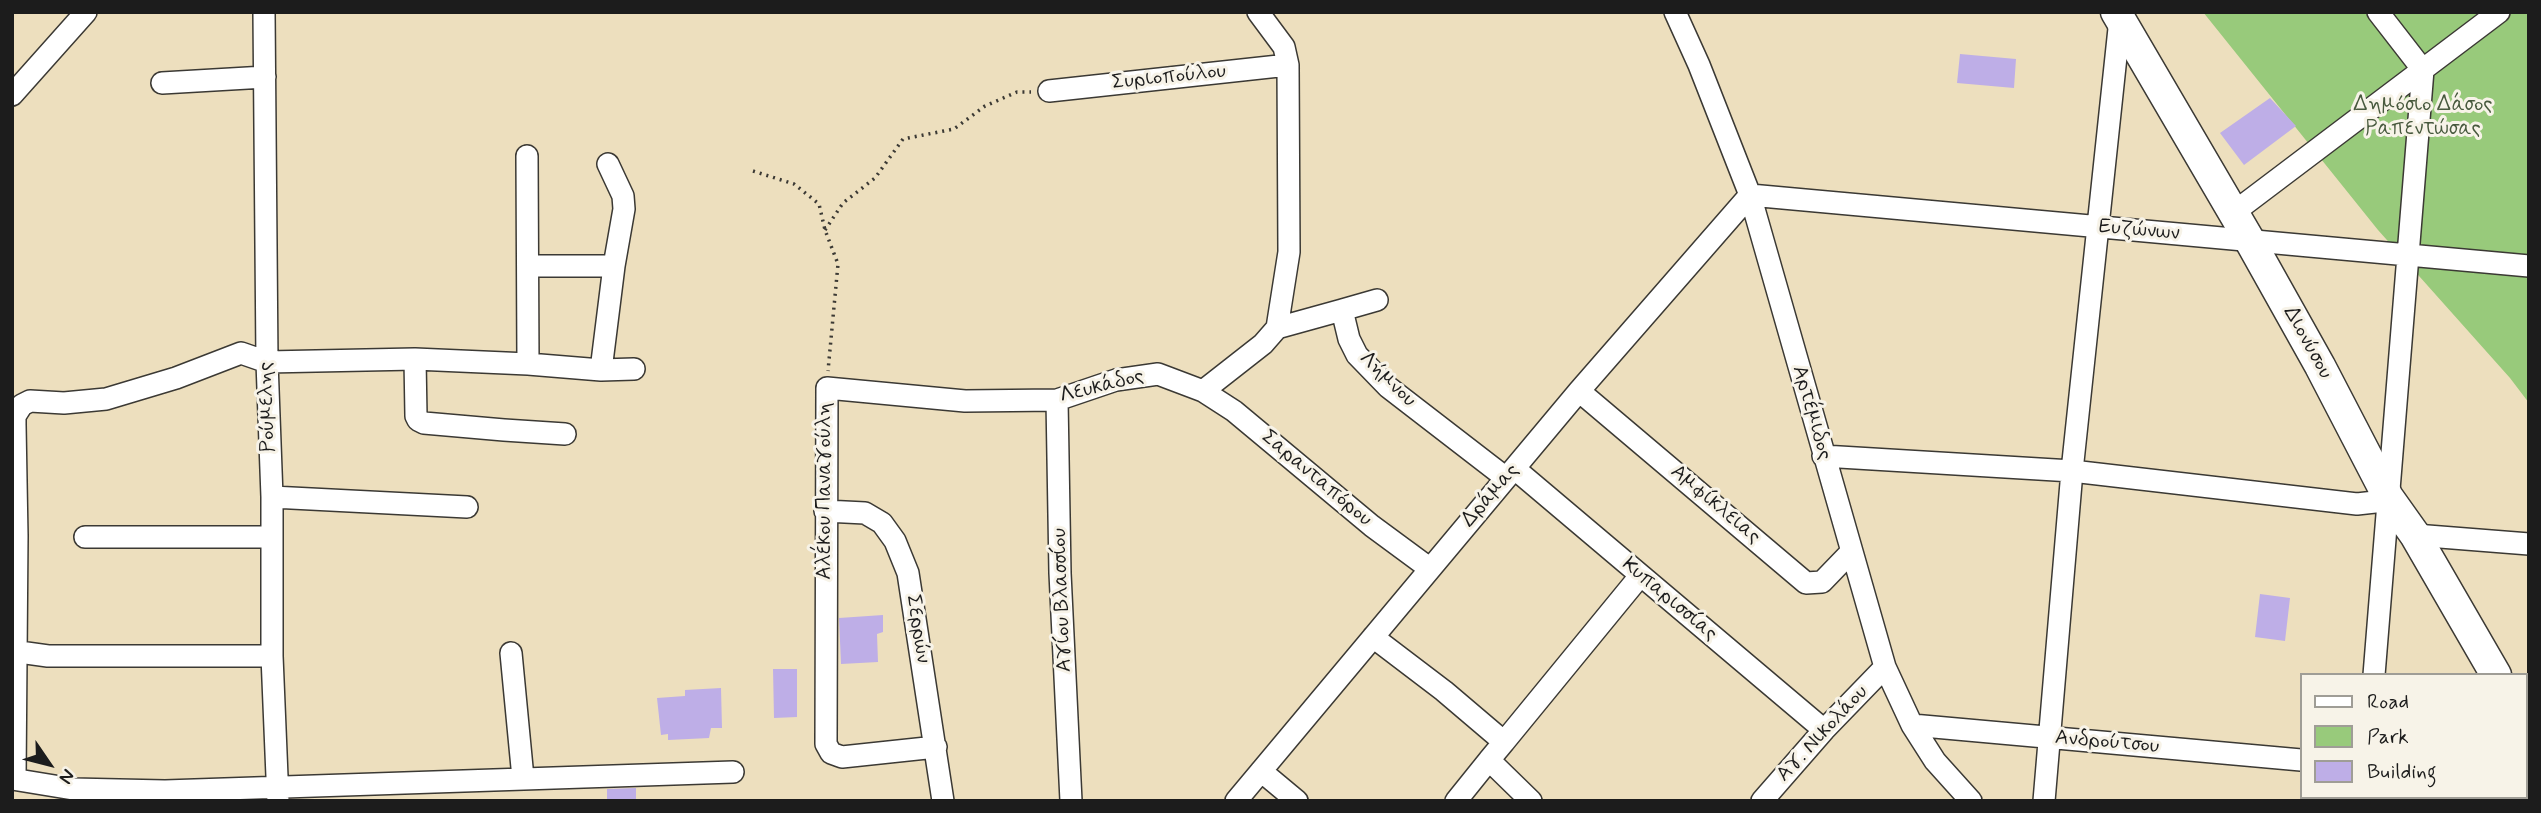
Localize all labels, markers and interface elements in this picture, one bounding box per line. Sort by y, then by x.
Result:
street label: Συριοπούλου [1111,59,1227,97]
park label: Δημόσιο Δάσος Ραπεντώσας [2353,93,2493,143]
street label: Ευζώνων [2097,215,2181,247]
street label: Διονύσου [2277,302,2337,384]
street label: Λήμνου [1353,347,1421,413]
street label: Ρούμελης [254,361,282,453]
street label: Αρτέμιδος [1785,363,1837,463]
street label: Λευκάδος [1057,364,1147,410]
street label: Αλέκου Παναγούλη [813,402,839,580]
street label: Σαρανταπόρου [1255,425,1377,533]
street label: Δράμας [1457,459,1525,533]
street label: Αμφίκλειας [1665,460,1765,550]
street label: Αγίου Βλασσίου [1048,527,1078,673]
street label: Κυπαρισσίας [1616,553,1722,647]
street label: Σερρών [899,593,935,665]
legend [2300,673,2527,799]
street label: Αγ. Νικολάου [1772,680,1874,788]
text: Road [2367,688,2409,716]
text: Park [2367,723,2409,751]
street label: Ανδρούτσου [2054,726,2160,760]
north arrow [14,729,84,799]
text: Building [2367,758,2437,786]
text: N [53,764,80,789]

